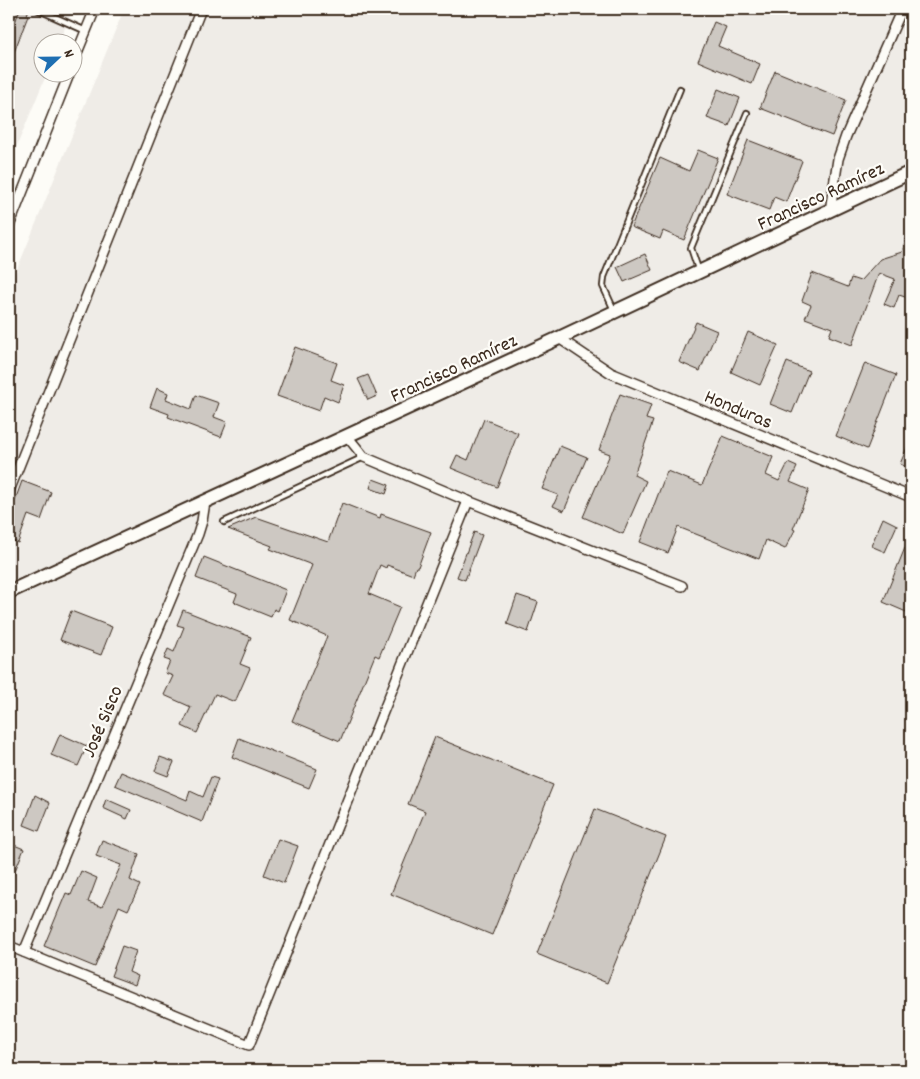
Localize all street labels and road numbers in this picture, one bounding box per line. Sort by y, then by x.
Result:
street label: Francisco Ramírez [753,156,890,239]
street label: Francisco Ramírez [386,328,523,411]
street label: Honduras [699,384,776,438]
street label: José Sisco [76,682,131,762]

